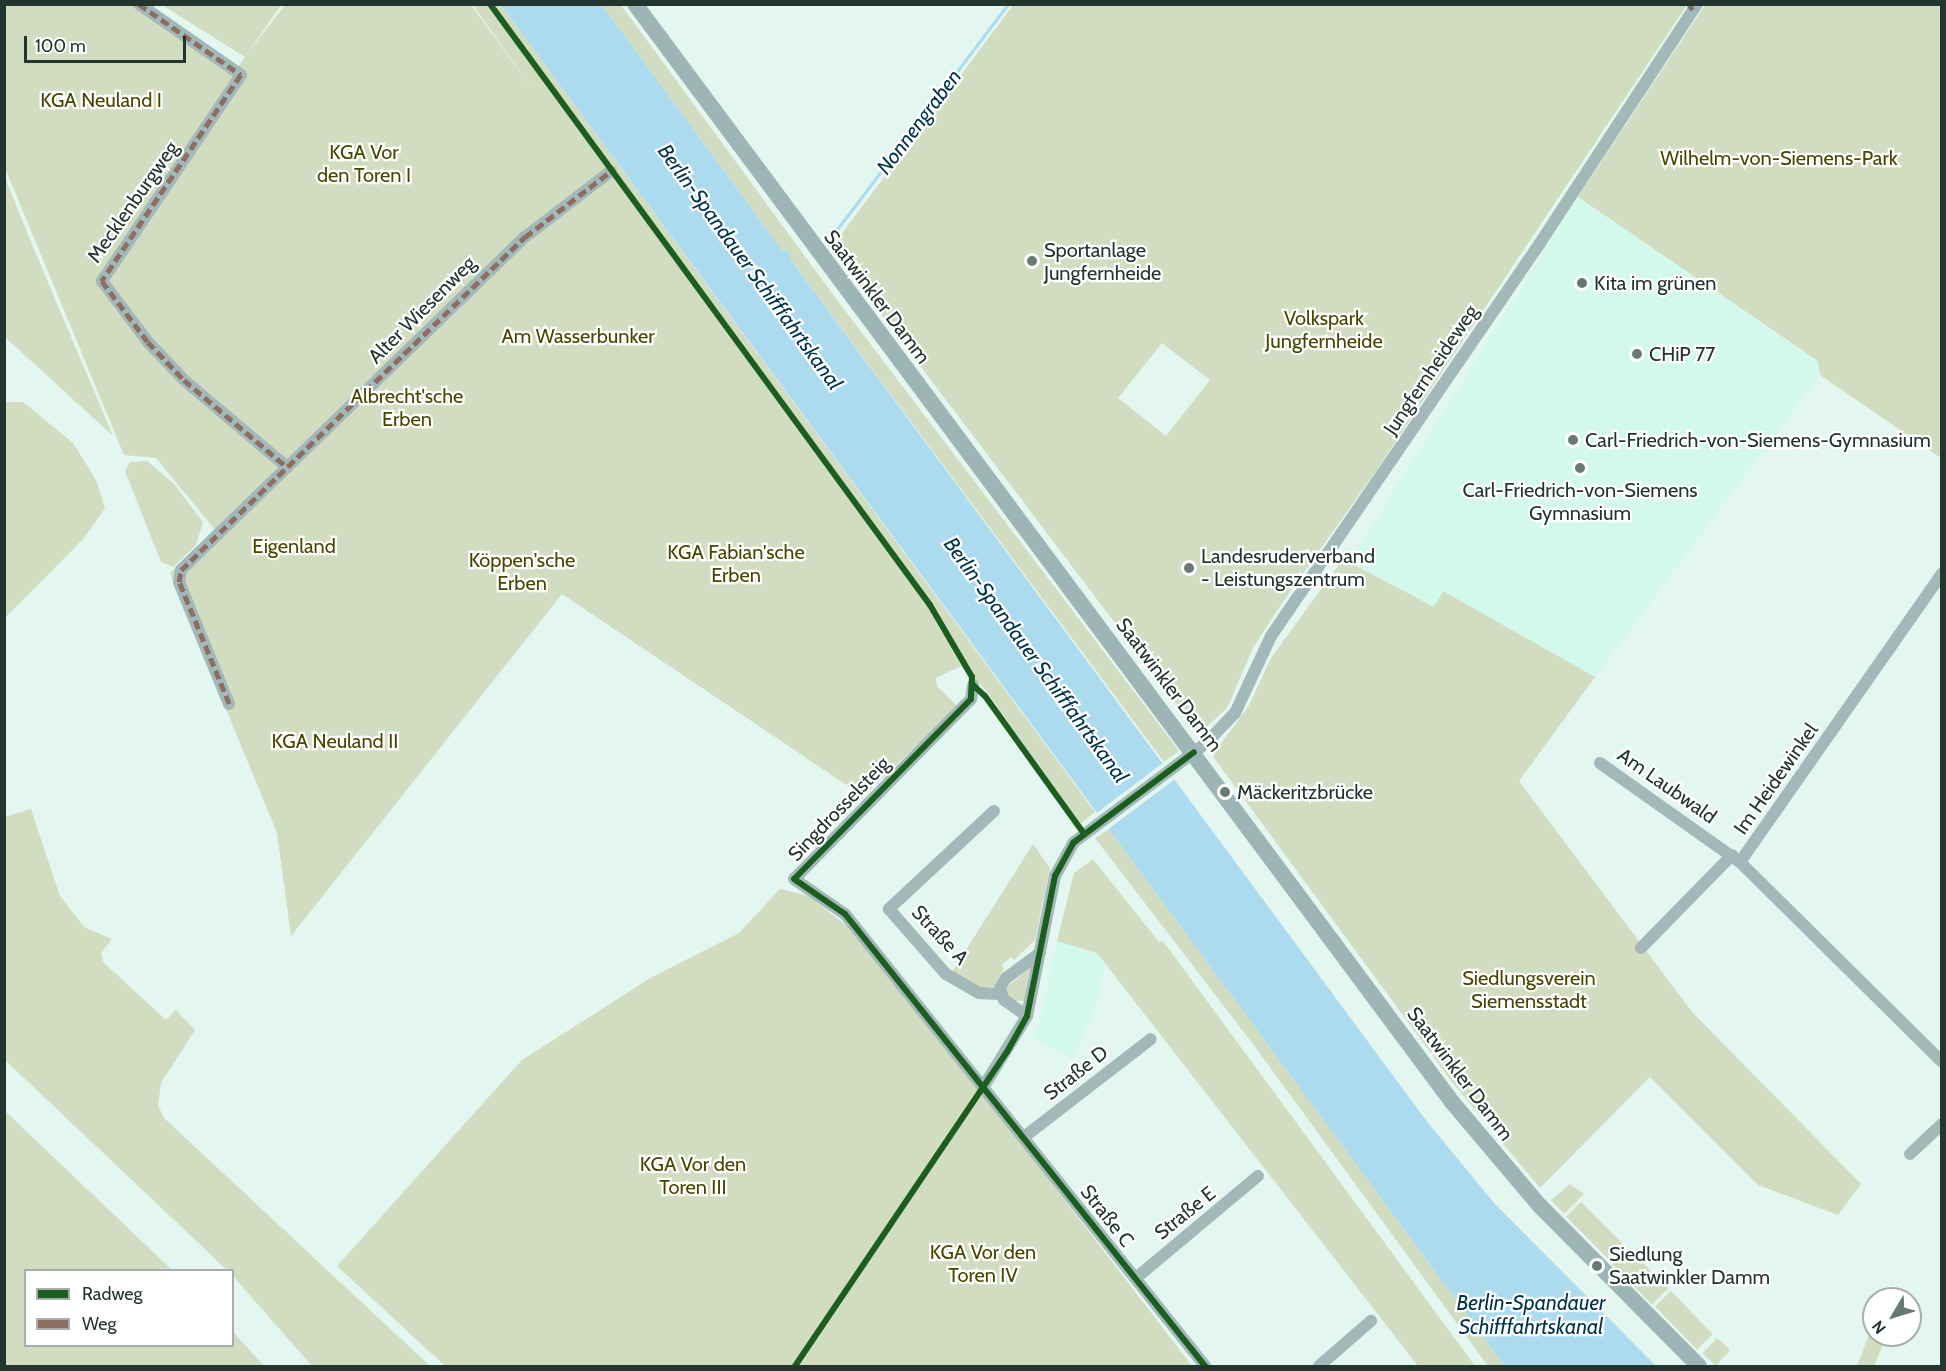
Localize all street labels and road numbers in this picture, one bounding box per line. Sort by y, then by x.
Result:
street label: Mecklenburgweg [82,137,184,267]
street label: Saatwinkler Damm [819,225,935,369]
street label: Alter Wiesenweg [363,251,481,369]
street label: Jungfernheideweg [1379,300,1483,440]
street label: Saatwinkler Damm [1111,613,1227,757]
street label: Im Heidewinkel [1729,719,1823,839]
street label: Am Laubwald [1613,743,1721,829]
street label: Singdrosselsteig [783,752,895,866]
street label: Straße A [907,900,973,970]
street label: Saatwinkler Damm [1402,1002,1518,1146]
street label: Straße D [1039,1041,1113,1105]
street label: Straße C [1075,1180,1139,1252]
street label: Straße E [1150,1181,1220,1245]

